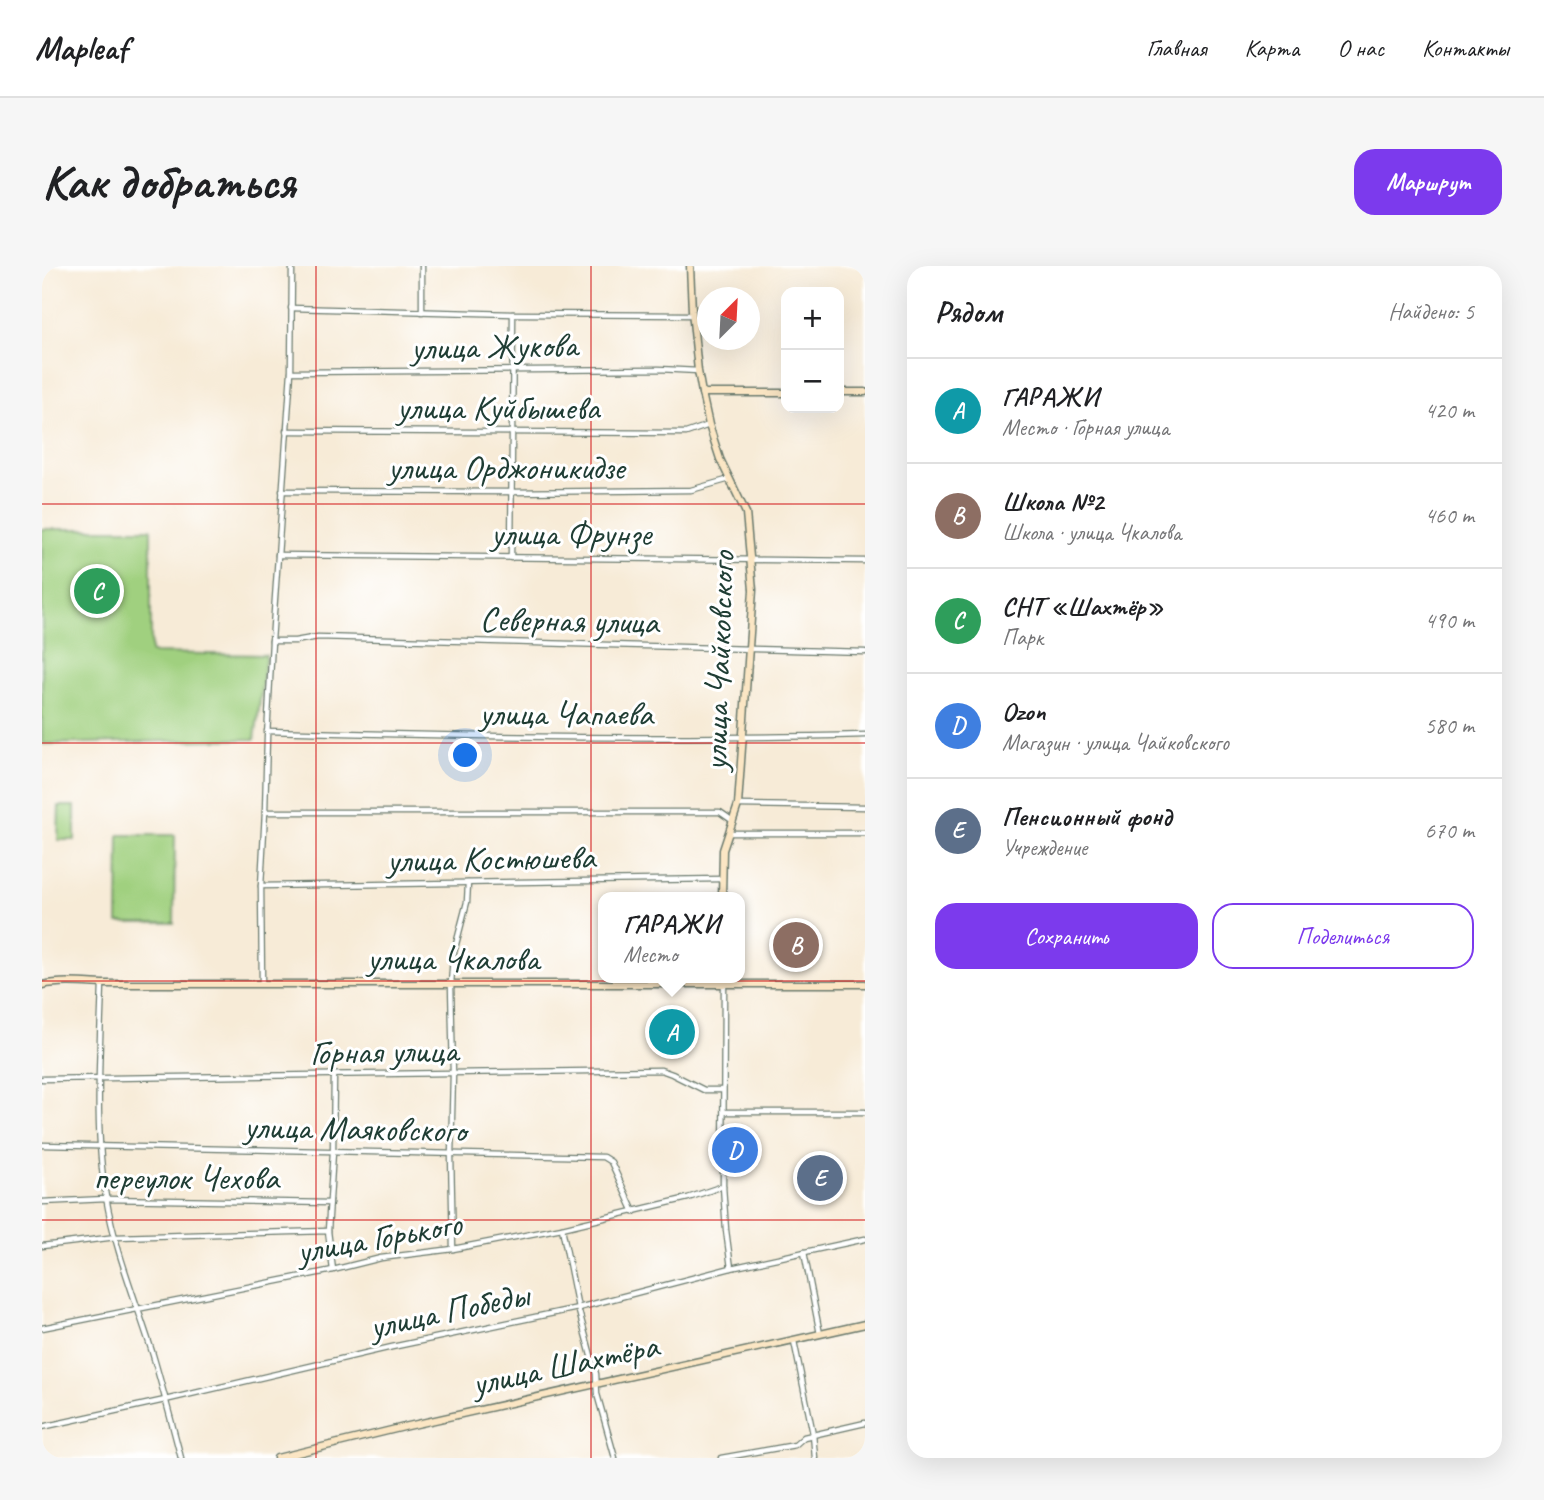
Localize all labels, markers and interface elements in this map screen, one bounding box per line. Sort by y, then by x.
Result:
text: Mapleaf [35,27,127,69]
text: Главная [1146,33,1207,63]
text: Карта [1245,33,1299,63]
text: О нас [1337,33,1384,63]
text: Контакты [1422,33,1509,63]
button: Маршрут [1354,149,1502,215]
text: Как добраться [42,151,295,213]
north arrow [697,287,760,350]
map controls [781,287,844,413]
button: + [781,287,844,350]
text: Рядом [935,293,1002,331]
text: Найдено: 5 [1388,297,1474,326]
street label: улица Жукова [408,323,580,370]
button: − [781,350,844,413]
text: ГАРАЖИ [1002,380,1099,413]
street label: улица Куйбышева [395,385,601,430]
text: A [952,396,964,425]
text: 420 m [1425,396,1474,425]
text: Место · Горная улица [1002,413,1169,442]
street label: улица Орджоникидзе [386,445,627,490]
text: Школа №2 [1002,485,1103,518]
text: B [952,501,964,530]
text: 460 m [1425,501,1474,530]
street label: улица Фрунзе [489,511,654,556]
text: Школа · улица Чкалова [1002,518,1181,547]
street label: улица Чайковского [692,549,745,774]
pin: C [74,565,120,617]
text: СНТ «Шахтёр» [1002,590,1164,623]
street label: Северная улица [479,596,661,645]
text: C [953,606,963,635]
text: 490 m [1425,606,1474,635]
text: Парк [1002,623,1043,652]
street label: улица Чапаева [477,691,656,736]
text: Ozon [1002,695,1045,728]
text: D [951,711,965,740]
text: 580 m [1425,711,1474,740]
text: Магазин · улица Чайковского [1002,728,1229,757]
your location [448,738,482,772]
text: Пенсионный фонд [1002,800,1172,833]
text: E [952,816,964,845]
text: 670 m [1425,816,1474,845]
text: Учреждение [1002,833,1087,862]
street label: улица Костюшева [384,834,598,883]
popup [598,892,745,983]
button: Сохранить [935,903,1198,969]
button: Поделиться [1212,903,1474,969]
text: ГАРАЖИ [623,907,720,940]
pin: B [773,919,819,971]
street label: улица Чкалова [365,936,542,981]
text: Место [623,940,678,969]
pin: A [649,1006,695,1058]
street label: Горная улица [310,1028,461,1075]
street label: улица Маяковского [241,1104,470,1153]
pin: D [712,1124,758,1176]
pin: E [797,1152,843,1204]
street label: переулок Чехова [93,1155,281,1200]
street label: улица Горького [291,1201,466,1274]
street label: улица Победы [363,1271,535,1350]
street label: улица Шахтёра [466,1322,665,1407]

